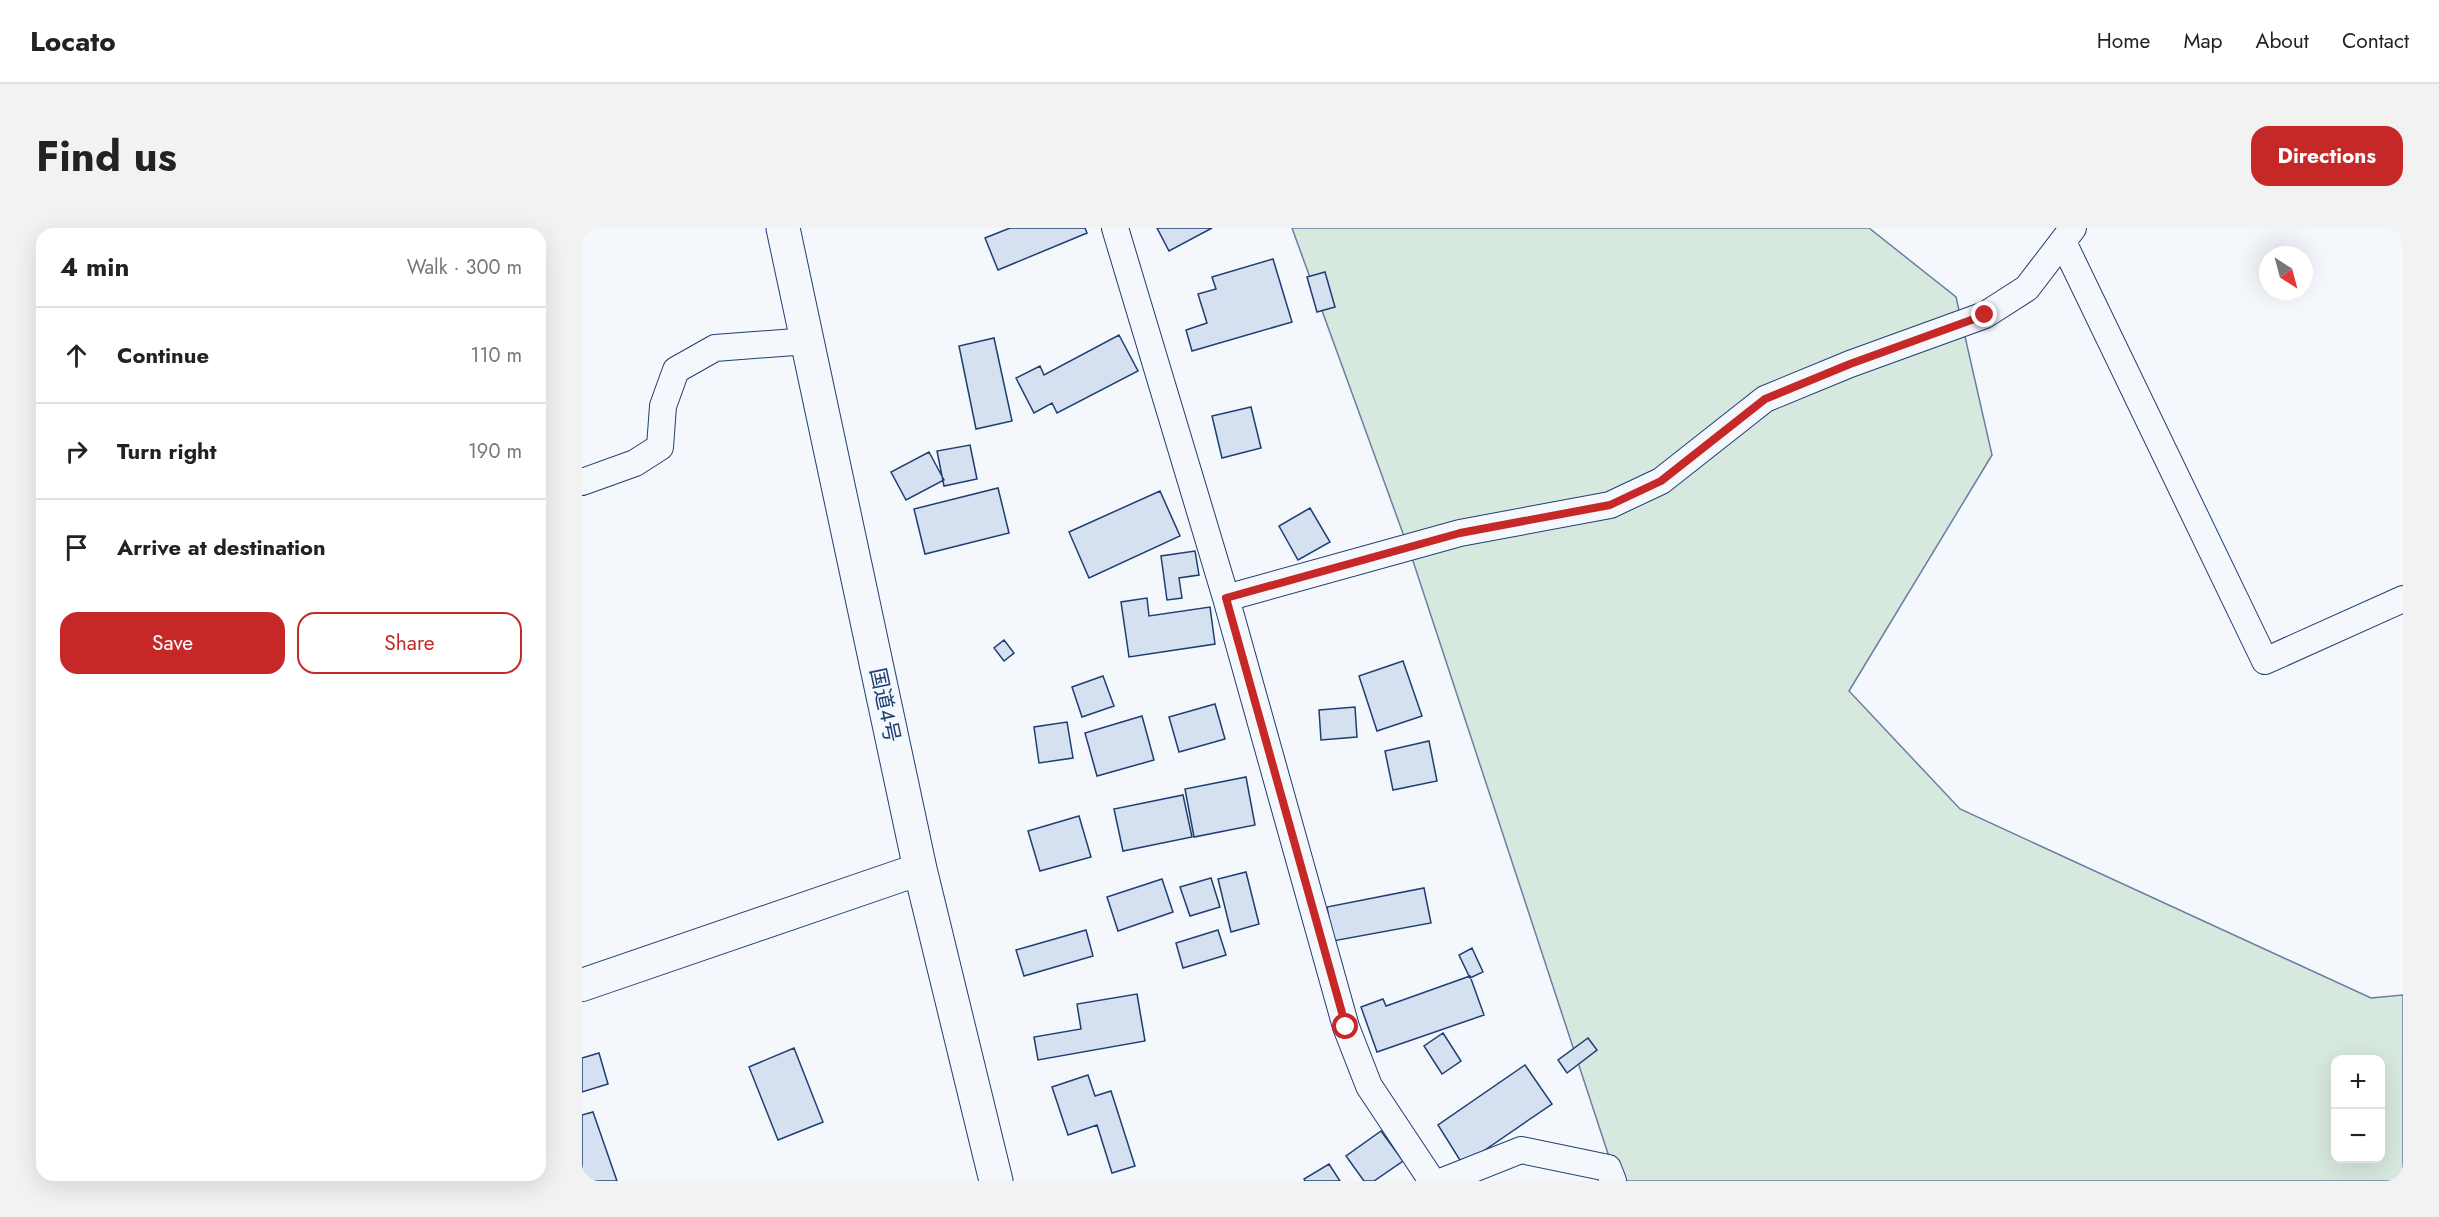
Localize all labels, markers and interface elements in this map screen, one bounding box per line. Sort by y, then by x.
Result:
text: Locato [30,21,116,62]
text: Home [2097,26,2150,56]
text: Map [2183,26,2223,56]
text: About [2256,26,2309,56]
text: Contact [2342,26,2409,56]
text: Find us [36,126,177,187]
button: Directions [2251,126,2403,186]
north arrow [2259,246,2313,300]
text: 4 min [60,248,129,286]
text: Walk · 300 m [407,253,522,282]
route end [1971,301,1997,327]
icon: ahead [60,339,93,372]
text: Continue [117,339,209,371]
text: 110 m [470,341,522,370]
icon: right [60,435,93,468]
text: Turn right [117,435,217,467]
text: 190 m [468,437,522,466]
icon: arrive [60,531,93,564]
text: Arrive at destination [117,531,326,563]
button: Save [60,612,285,674]
button: Share [297,612,522,674]
street label: 国道4号 [863,665,907,745]
route start [1332,1013,1358,1039]
map controls [2331,1055,2385,1163]
button: + [2331,1055,2385,1109]
button: − [2331,1109,2385,1163]

